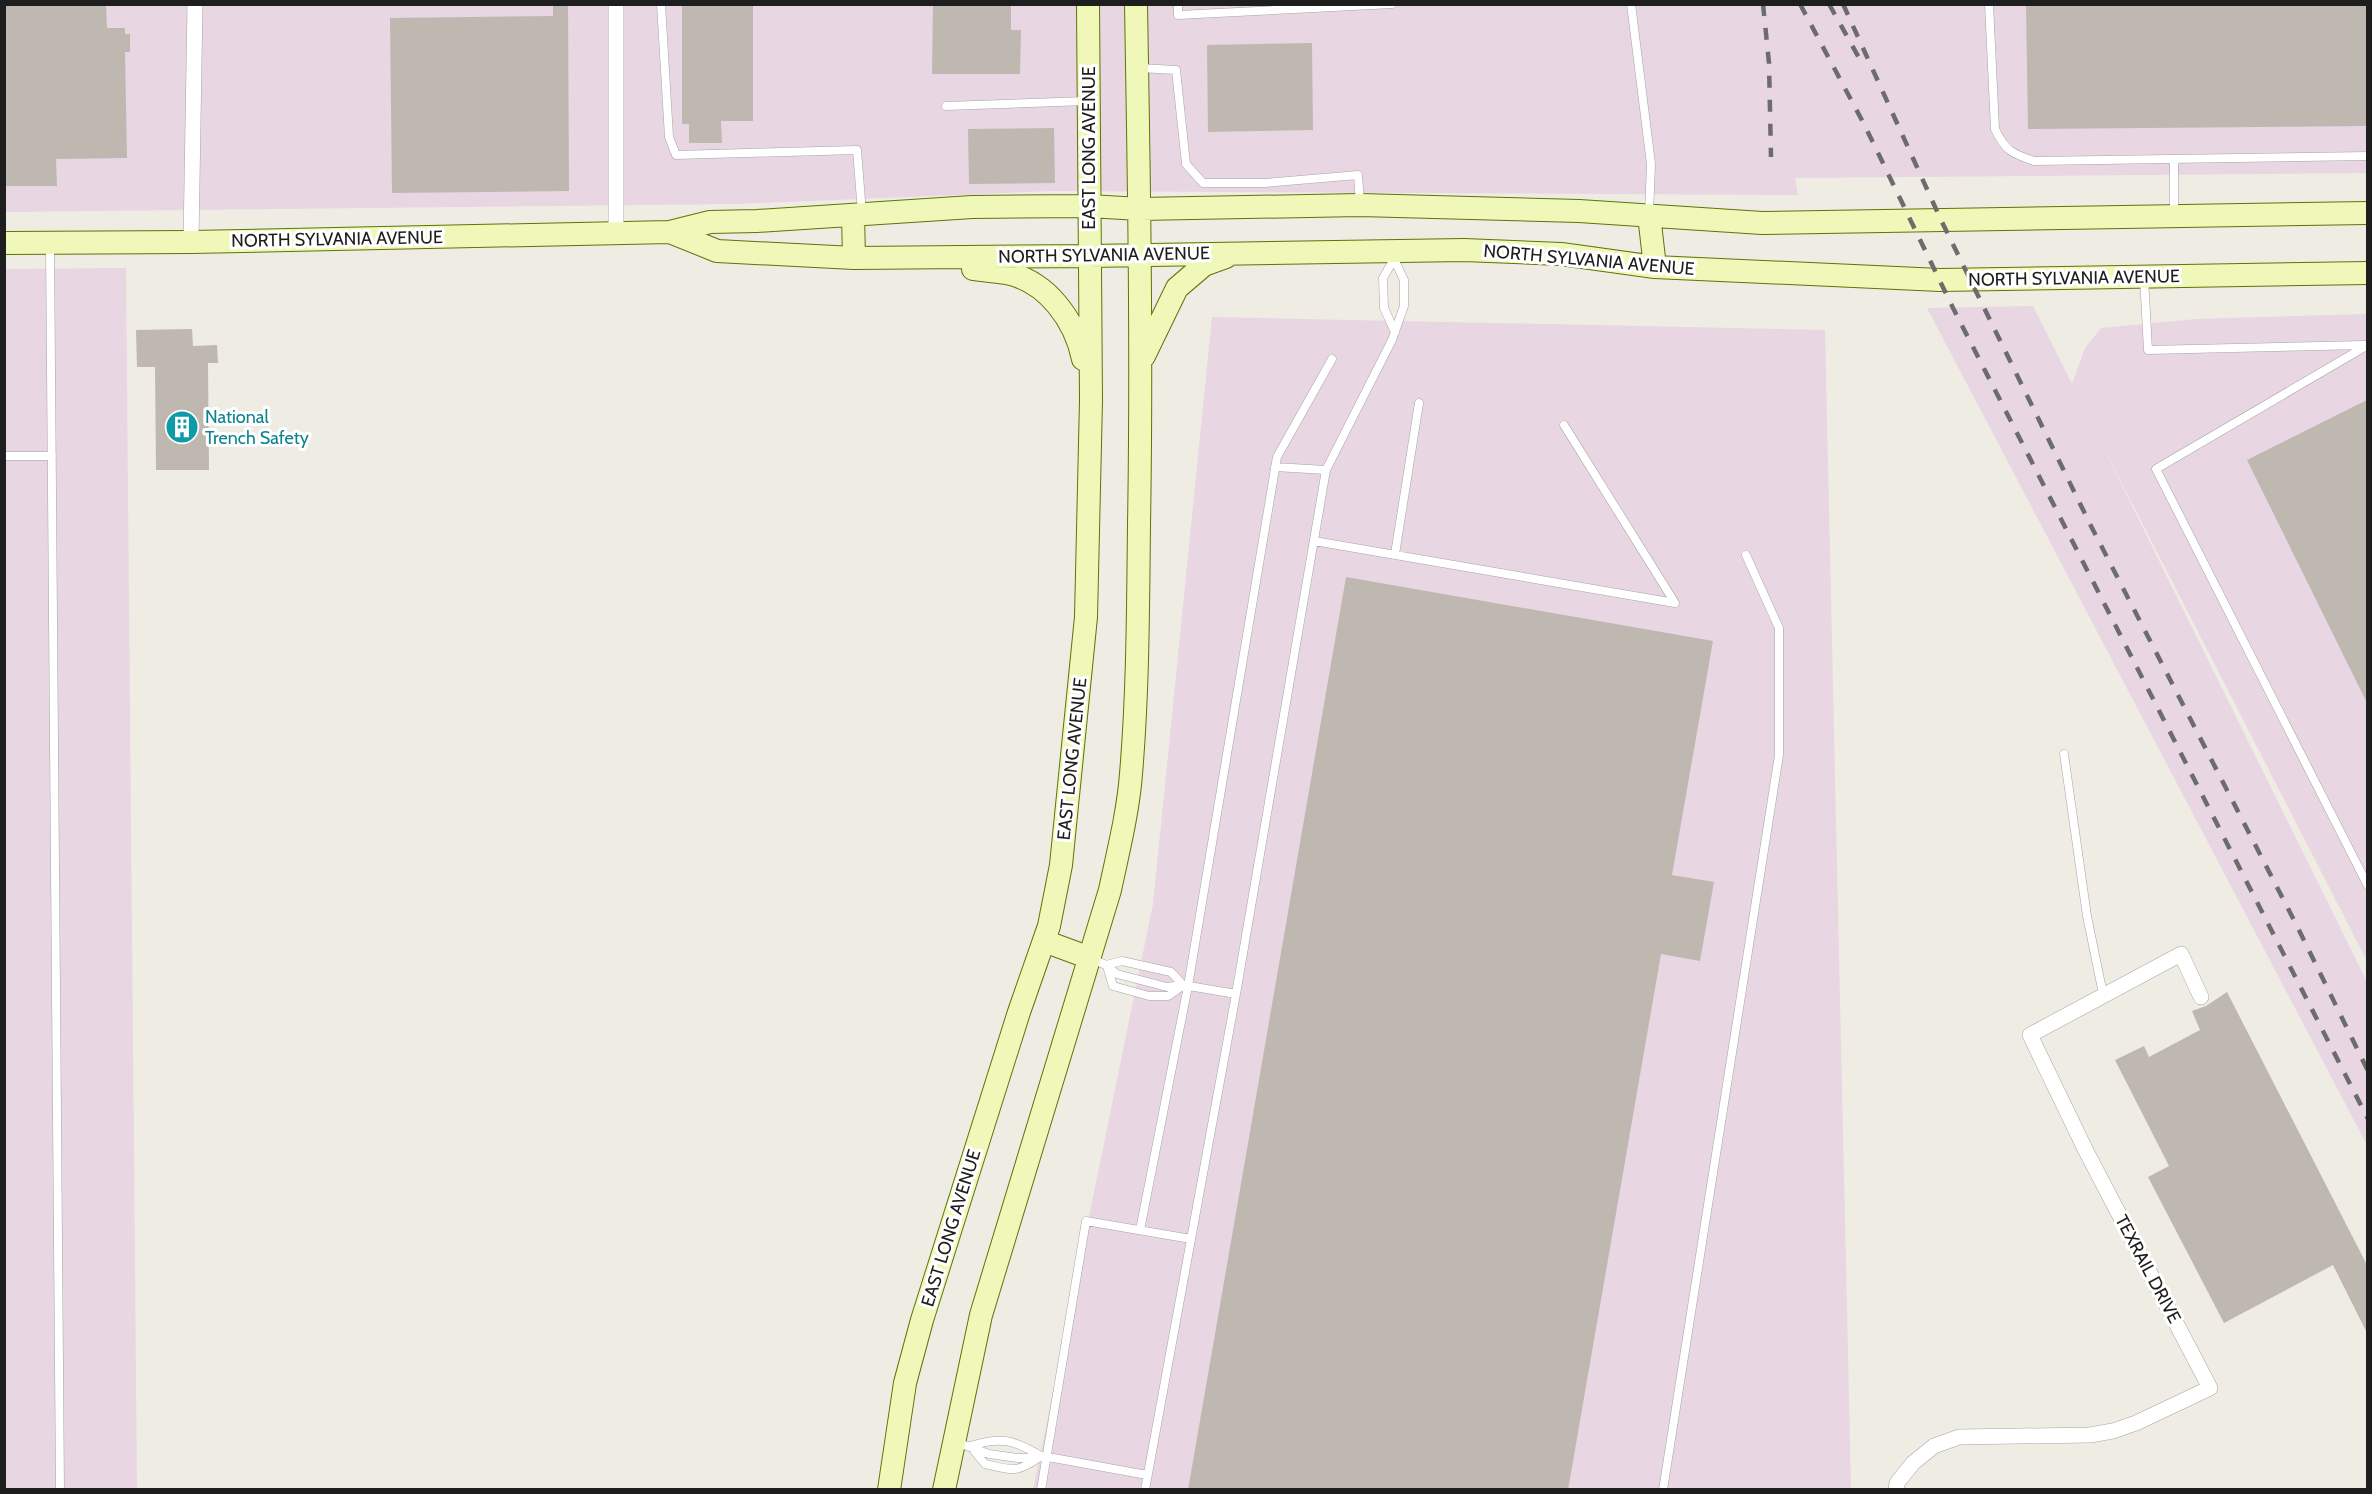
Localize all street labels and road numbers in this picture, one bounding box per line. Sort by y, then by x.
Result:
street label: EAST LONG AVENUE [1078,66,1100,230]
street label: NORTH SYLVANIA AVENUE [231,226,443,252]
street label: NORTH SYLVANIA AVENUE [1483,240,1695,280]
street label: NORTH SYLVANIA AVENUE [998,242,1210,268]
street label: NORTH SYLVANIA AVENUE [1968,265,2180,291]
street label: EAST LONG AVENUE [1053,677,1091,841]
street label: EAST LONG AVENUE [917,1147,985,1309]
street label: TEXRAIL DRIVE [2110,1211,2186,1327]

